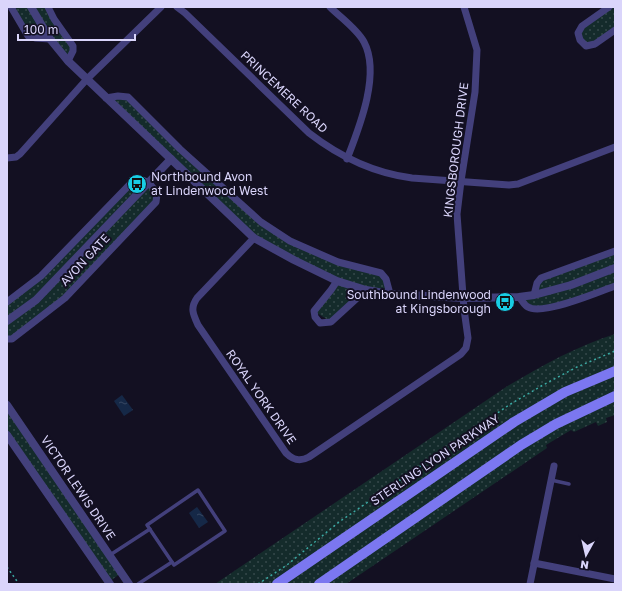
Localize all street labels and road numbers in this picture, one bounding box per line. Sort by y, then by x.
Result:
street label: PRINCEMERE ROAD [238,47,331,136]
street label: KINGSBOROUGH DRIVE [440,81,471,218]
street label: AVON GATE [57,230,113,289]
street label: ROYAL YORK DRIVE [223,346,300,447]
street label: STERLING LYON PARKWAY [367,411,502,508]
street label: VICTOR LEWIS DRIVE [38,433,119,543]

